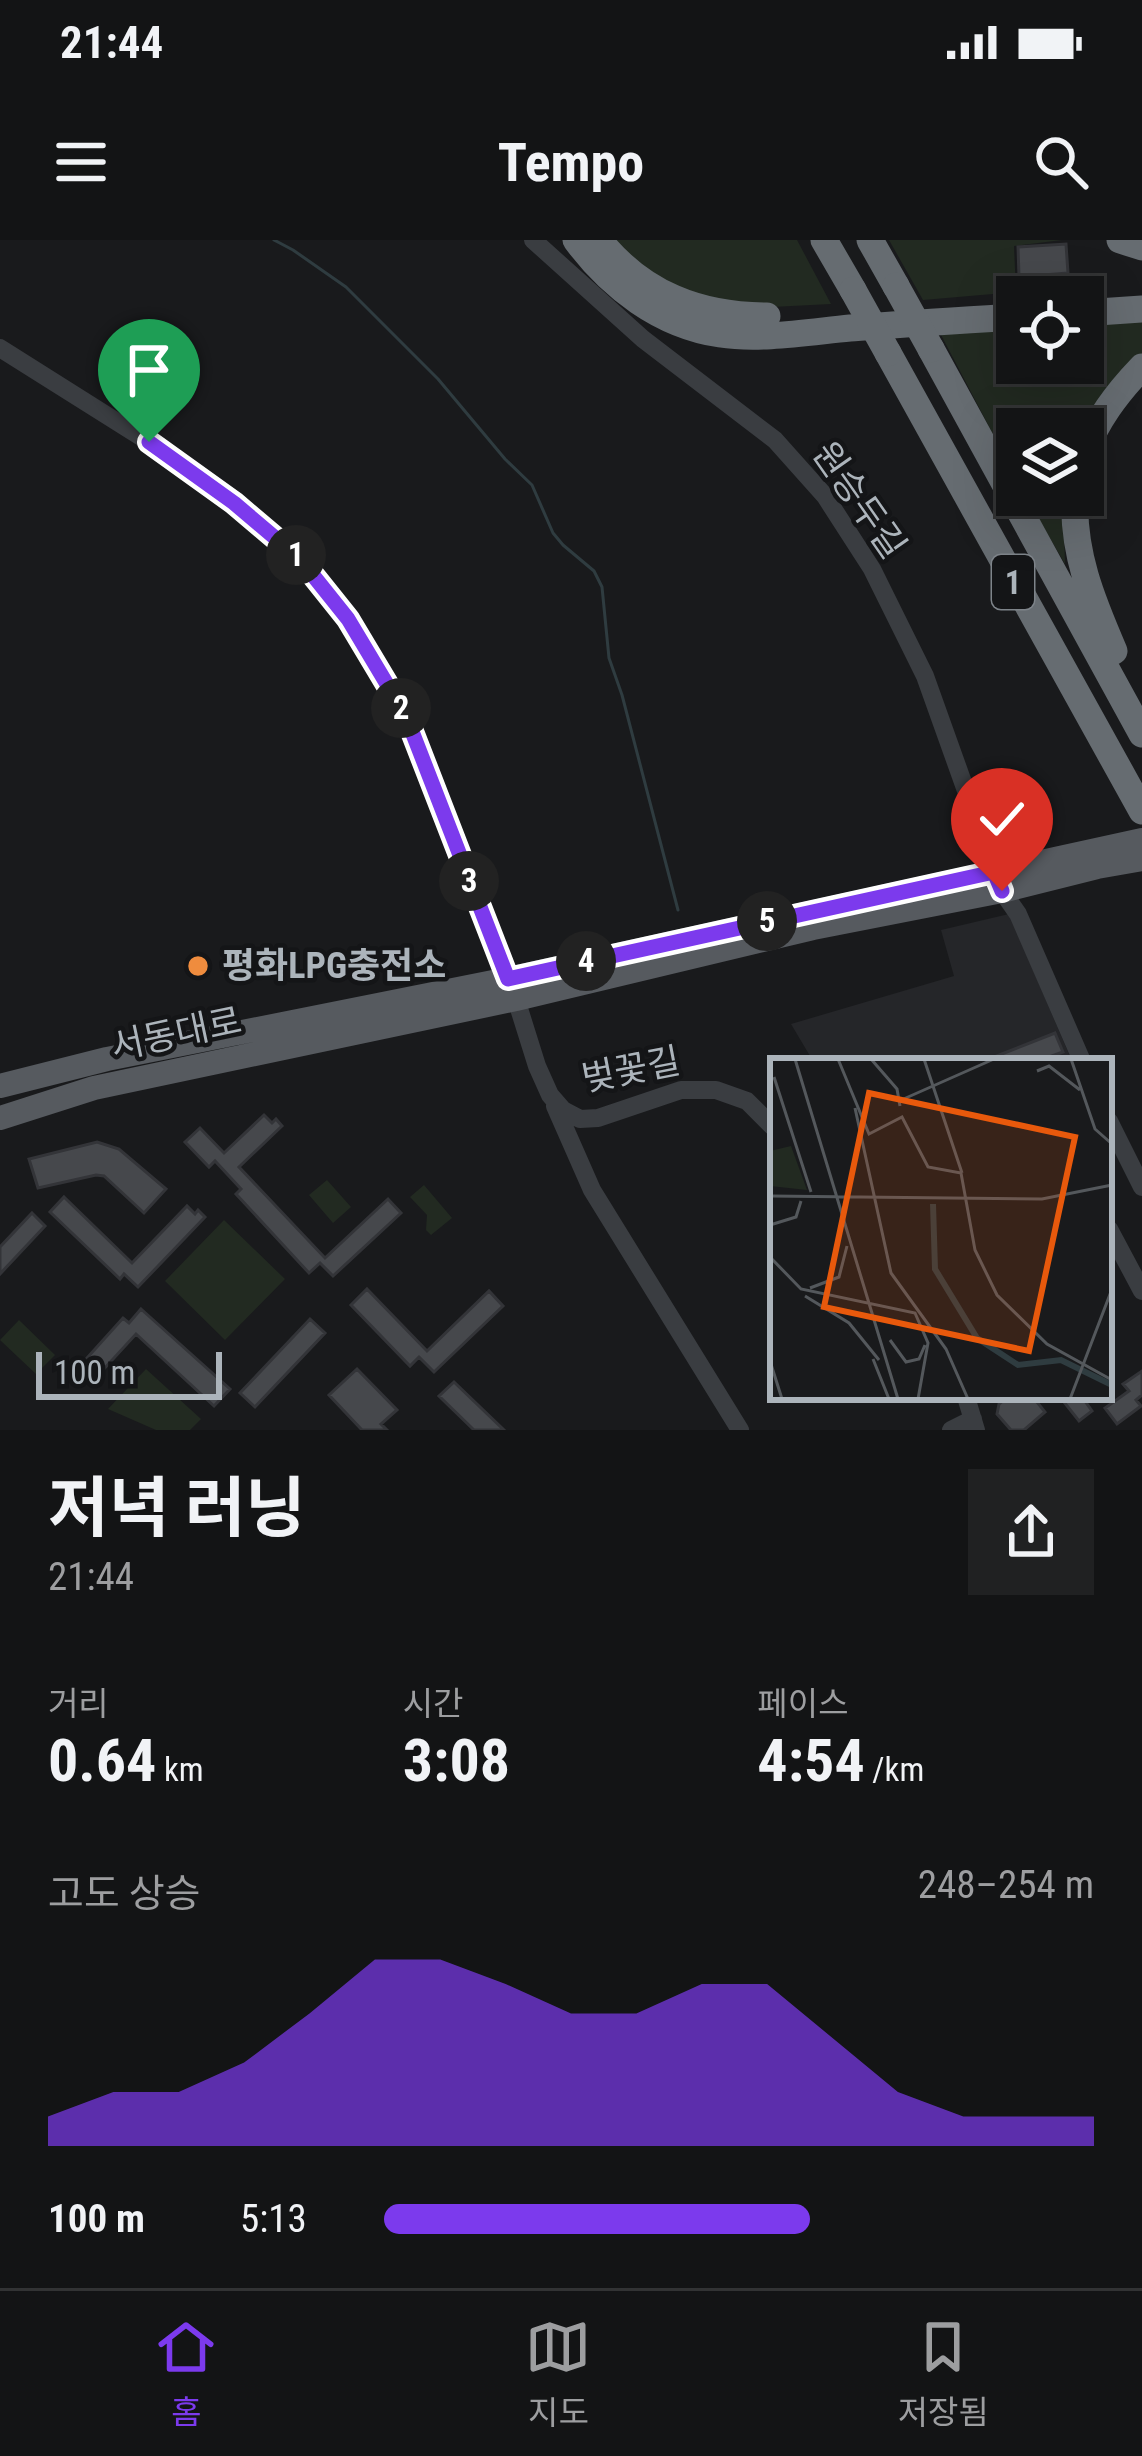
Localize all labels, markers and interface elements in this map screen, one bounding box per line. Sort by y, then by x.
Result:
text: 21:44 [60,16,163,69]
icon: menu [48,129,114,195]
icon: search [1028,129,1094,195]
text: Tempo [498,131,644,194]
map controls [996,276,1104,516]
button: locate [996,276,1104,384]
pin [98,319,200,442]
icon: arrive [116,337,182,403]
button: layers [996,408,1104,516]
street label: 원승두길 [804,434,914,566]
pin: 1 [266,525,326,585]
text: 1 [288,535,304,574]
road number: 1 [992,555,1034,609]
pin: 2 [371,678,431,738]
text: 2 [393,688,409,727]
pin [951,768,1053,891]
icon: check [969,786,1035,852]
pin: 3 [439,851,499,911]
text: 3 [461,861,477,900]
pin: 5 [737,891,797,951]
text: 5 [759,901,775,940]
pin: 4 [556,931,616,991]
text: 4 [578,941,594,980]
place label: 평화LPG충전소 [222,945,446,987]
marker: 평화LPG충전소 [185,953,211,979]
street label: 서동대로 [107,1000,245,1068]
street label: 벚꽃길 [578,1040,684,1100]
inset map [770,1058,1112,1400]
scale bar [36,1346,222,1399]
text: 100 m [54,1353,135,1392]
button: share [968,1469,1094,1595]
text: 저녁 러닝 [48,1470,306,1547]
text: 21:44 [48,1554,134,1600]
text: 거리 [48,1684,109,1723]
text: 시간 [403,1684,463,1723]
text: 페이스 [757,1684,848,1723]
text: 0.64 [48,1725,156,1796]
text: 3:08 [403,1725,510,1796]
text: 4:54 [757,1725,865,1796]
text: km [156,1750,204,1789]
text: /km [865,1750,924,1789]
text: 248–254 m [918,1862,1094,1908]
text: 고도 상승 [48,1871,200,1917]
text: 100 m [48,2196,145,2242]
text: 5:13 [240,2196,307,2242]
tab: 홈 [153,2314,219,2434]
tab: 지도 [525,2314,591,2434]
tab: 저장됨 [898,2314,989,2434]

